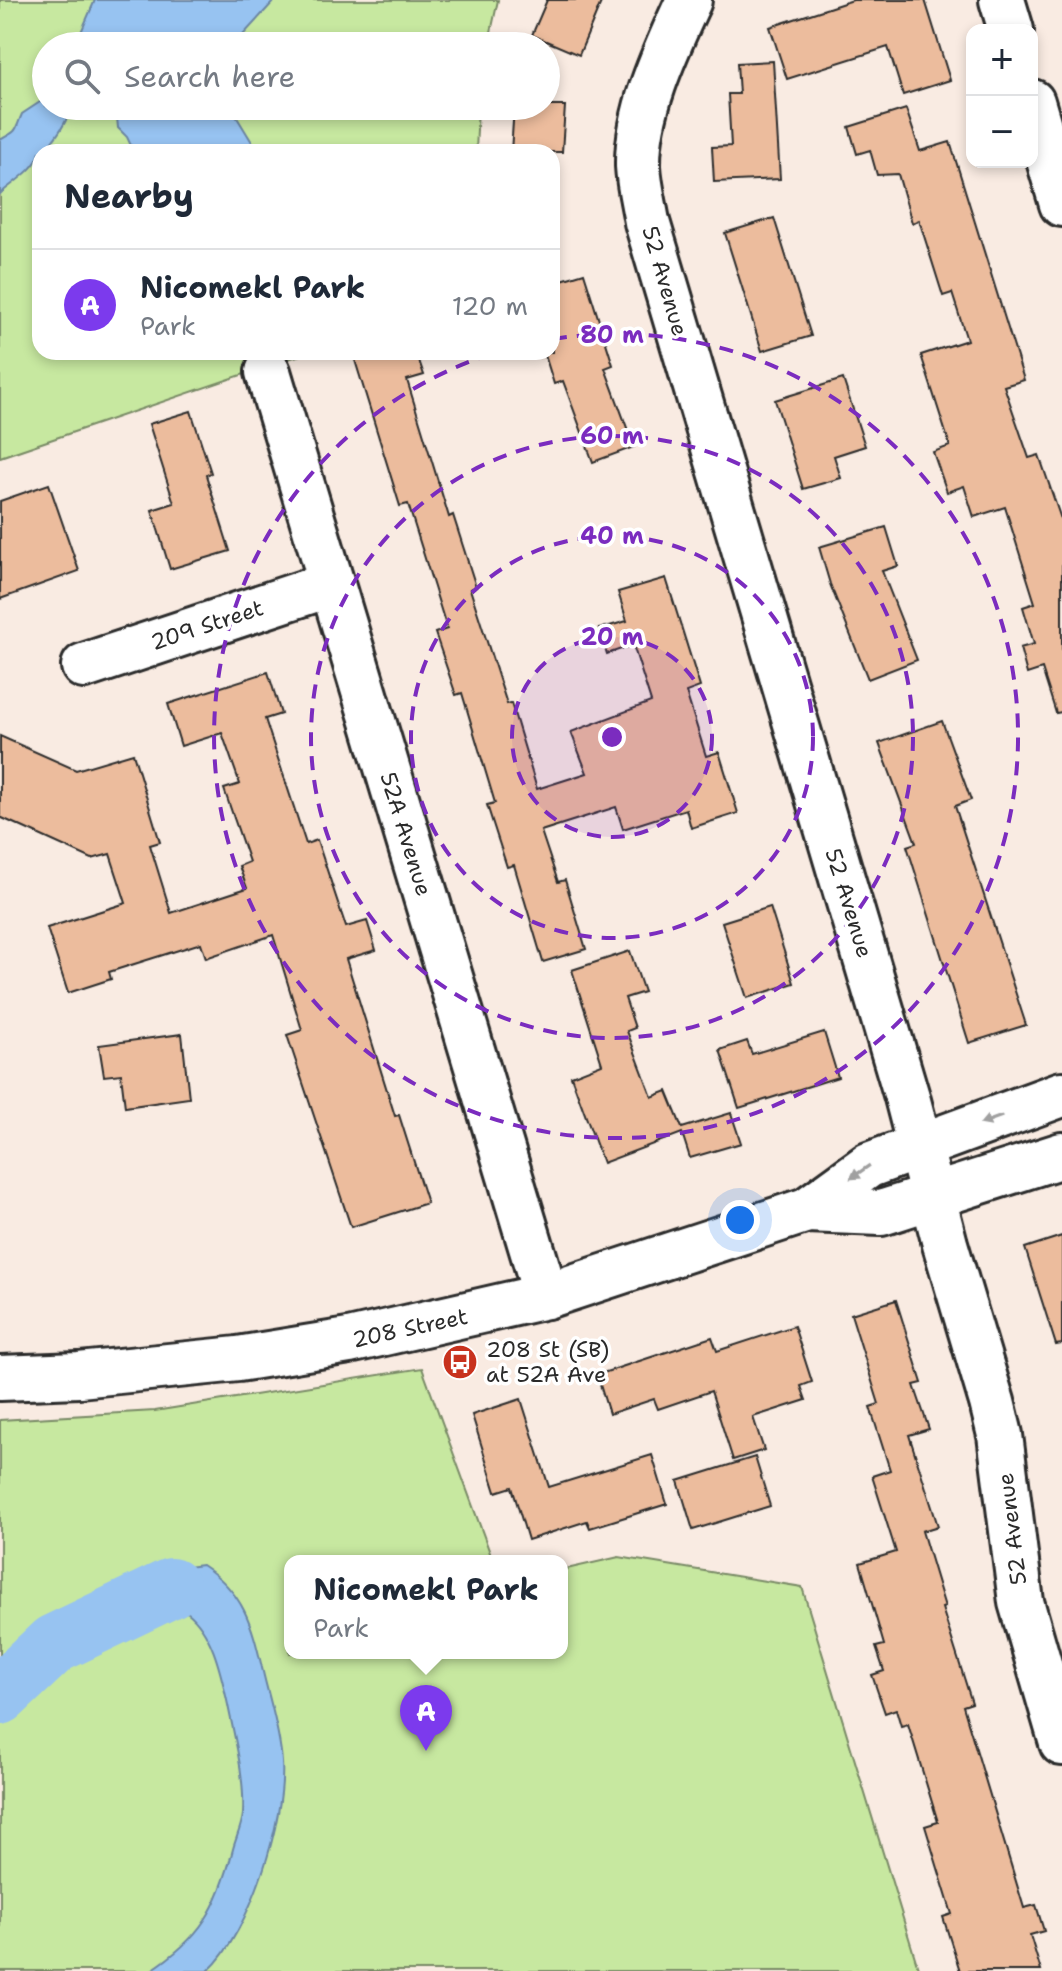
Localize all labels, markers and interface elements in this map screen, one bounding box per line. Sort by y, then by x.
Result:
map controls [966,24,1038,168]
button: + [966,24,1038,96]
search box [32,32,560,120]
icon: search [60,54,104,98]
text: Search here [124,56,295,97]
button: − [966,96,1038,168]
text: Nearby [64,173,194,219]
street label: 52 Avenue [636,223,694,339]
text: Nicomekl Park [140,267,365,308]
text: A [80,288,100,323]
text: 120 m [452,288,528,323]
text: Park [140,308,196,343]
text: 80 m [580,319,644,351]
text: 60 m [580,420,644,452]
text: 40 m [580,520,644,552]
street label: 209 Street [147,593,267,657]
text: 20 m [580,621,644,653]
centre of rings [598,723,626,751]
street label: 52A Avenue [373,769,439,899]
street label: 52 Avenue [819,845,879,961]
one-way arrow [979,1114,1003,1127]
one-way arrow [850,1164,871,1179]
your location [720,1200,760,1240]
street label: 208 Street [350,1302,470,1354]
place label: 208 St (SB) at 52A Ave [486,1335,609,1389]
bus stop icon: 208 St (SB) at 52A Ave [441,1343,479,1381]
street label: 52 Avenue [991,1471,1033,1587]
popup [284,1555,568,1659]
text: Nicomekl Park [313,1569,539,1610]
text: Park [313,1610,369,1645]
pin: A [400,1685,452,1751]

